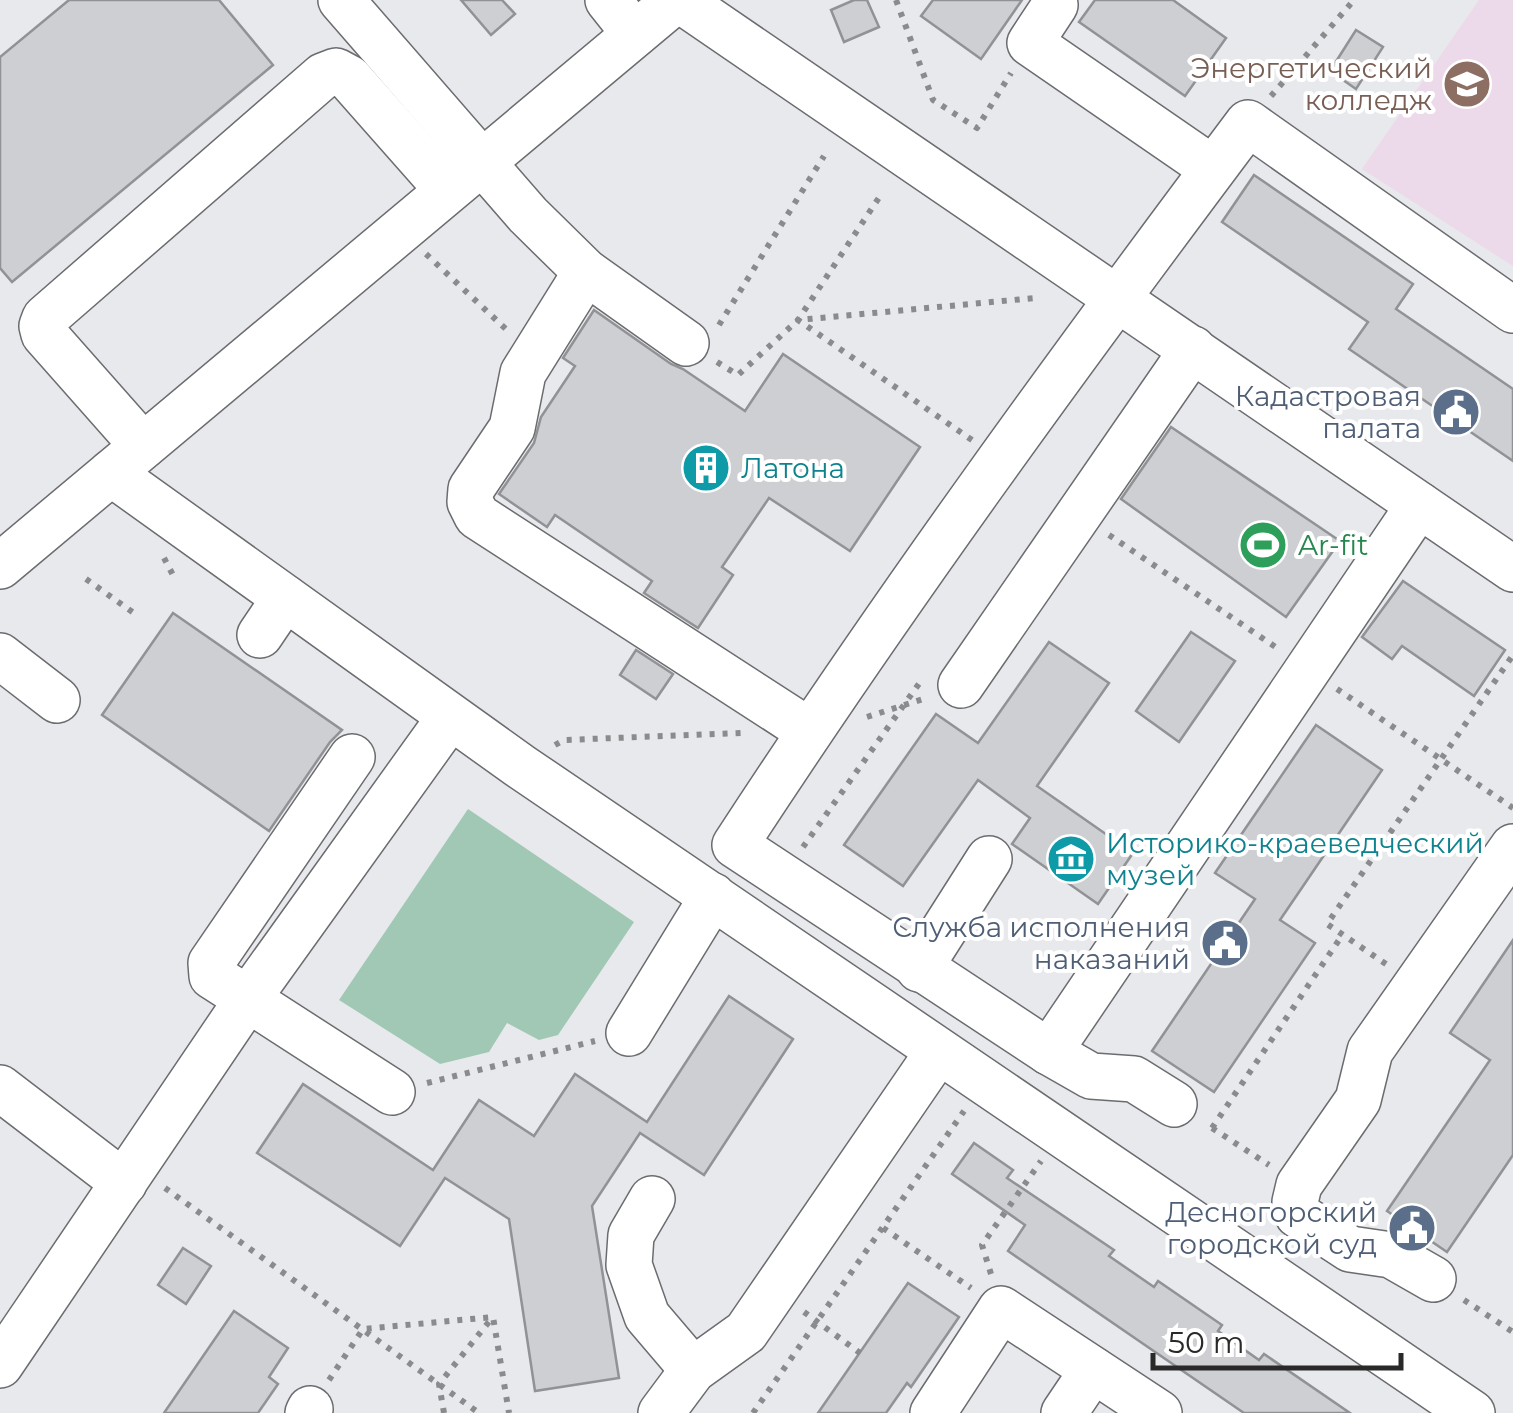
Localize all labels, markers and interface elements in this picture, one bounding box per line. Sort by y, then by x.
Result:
place label: Энергетический колледж [1190,51,1432,117]
school or university icon: Энергетический колледж [1441,58,1493,110]
place label: Кадастровая палата [1235,379,1421,445]
public building icon: Кадастровая палата [1430,386,1482,438]
building icon: Латона [680,442,732,494]
place label: Латона [741,451,845,485]
sports icon: Ar-fit [1237,519,1289,571]
place label: Ar-fit [1298,528,1368,562]
place label: Историко-краеведческий музей [1106,826,1484,892]
museum icon: Историко-краеведческий музей [1045,833,1097,885]
place label: Служба исполнения наказаний [892,910,1190,976]
public building icon: Служба исполнения наказаний [1199,917,1251,969]
place label: Десногорский городской суд [1165,1195,1377,1261]
public building icon: Десногорский городской суд [1386,1202,1438,1254]
scale bar [1153,1308,1400,1370]
text: 50 m [1168,1324,1245,1361]

